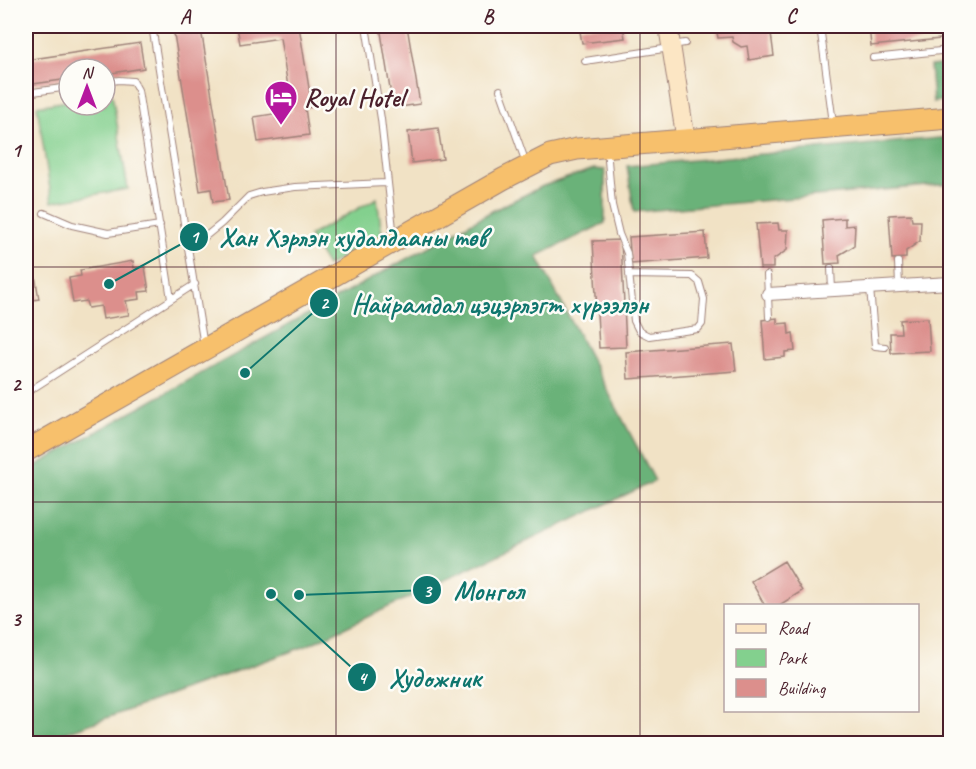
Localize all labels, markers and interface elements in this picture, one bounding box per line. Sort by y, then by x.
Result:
text: A [180,4,192,29]
text: B [483,4,495,29]
text: C [786,4,798,29]
north arrow [57,57,117,117]
text: N [82,63,95,83]
hotel icon: Royal Hotel [263,79,299,126]
place label: Royal Hotel [304,81,409,114]
text: 1 [12,138,23,163]
callout: Хан Хэрлэн худалдааны төв [179,214,498,259]
text: Хан Хэрлэн худалдааны төв [219,220,493,254]
text: 1 [190,226,200,248]
callout: Найрамдал цэцэрлэгт хүрээлэн [309,281,660,326]
text: Найрамдал цэцэрлэгт хүрээлэн [352,287,651,321]
text: 2 [320,292,330,314]
text: 2 [12,372,23,397]
callout: Монгол [412,568,536,613]
text: Монгол [454,574,526,608]
text: 3 [423,580,433,602]
legend [724,604,919,712]
text: 3 [12,607,23,632]
text: Road [778,617,811,639]
text: Park [778,647,808,669]
callout: Художник [347,655,493,700]
text: Художник [389,661,484,695]
text: 4 [358,667,368,689]
text: Building [778,677,827,699]

